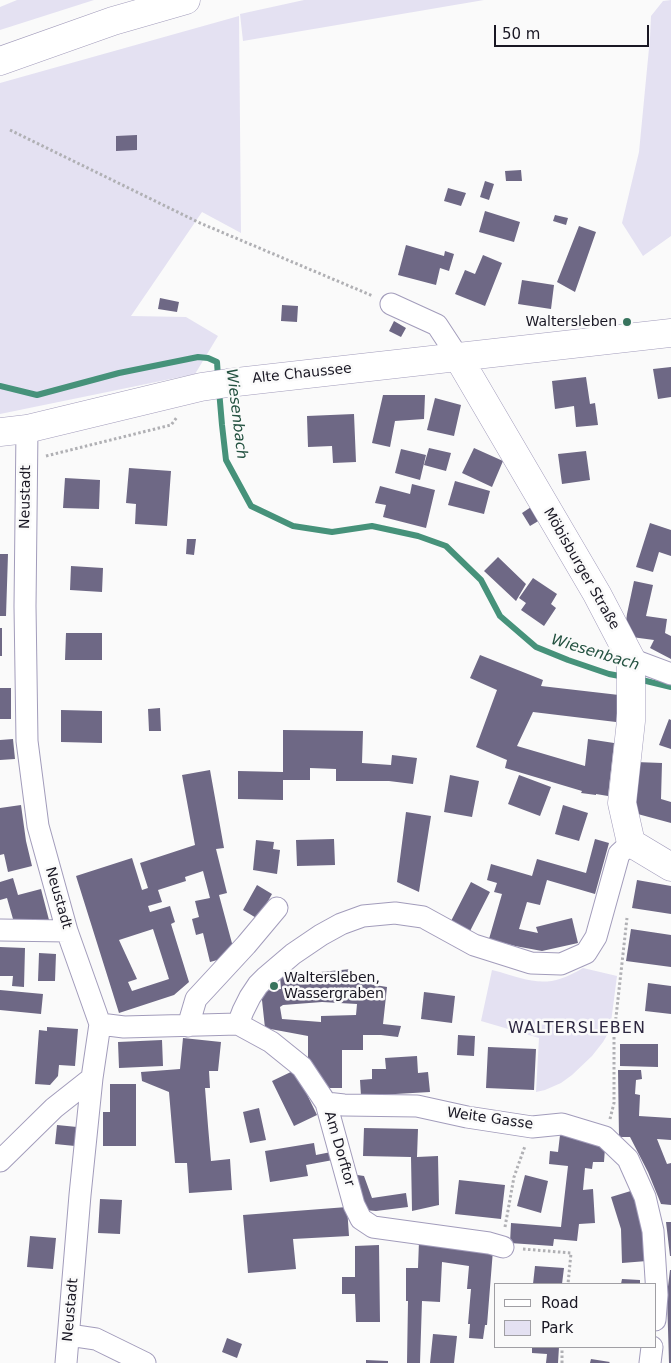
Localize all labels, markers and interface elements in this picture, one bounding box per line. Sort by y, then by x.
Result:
scale bar [496,15,651,47]
text: 50 m [502,25,540,43]
place label: Waltersleben [526,314,617,330]
marker: Waltersleben [621,316,633,328]
street label: Alte Chaussee [251,360,353,388]
water label: Wiesenbach [222,368,250,460]
street label: Neustadt [17,465,35,529]
street label: Möbisburger Straße [539,505,623,633]
water label: Wiesenbach [549,631,641,675]
street label: Neustadt [41,865,75,931]
place label: Waltersleben, Wassergraben [284,970,384,1002]
marker: Waltersleben, Wassergraben [268,980,280,992]
district label: WALTERSLEBEN [507,1019,647,1039]
street label: Weite Gasse [446,1105,534,1133]
street label: Am Dorftor [320,1110,358,1188]
street label: Neustadt [60,1278,82,1342]
legend [493,1283,656,1348]
text: Road [541,1294,579,1312]
text: Park [541,1319,573,1337]

